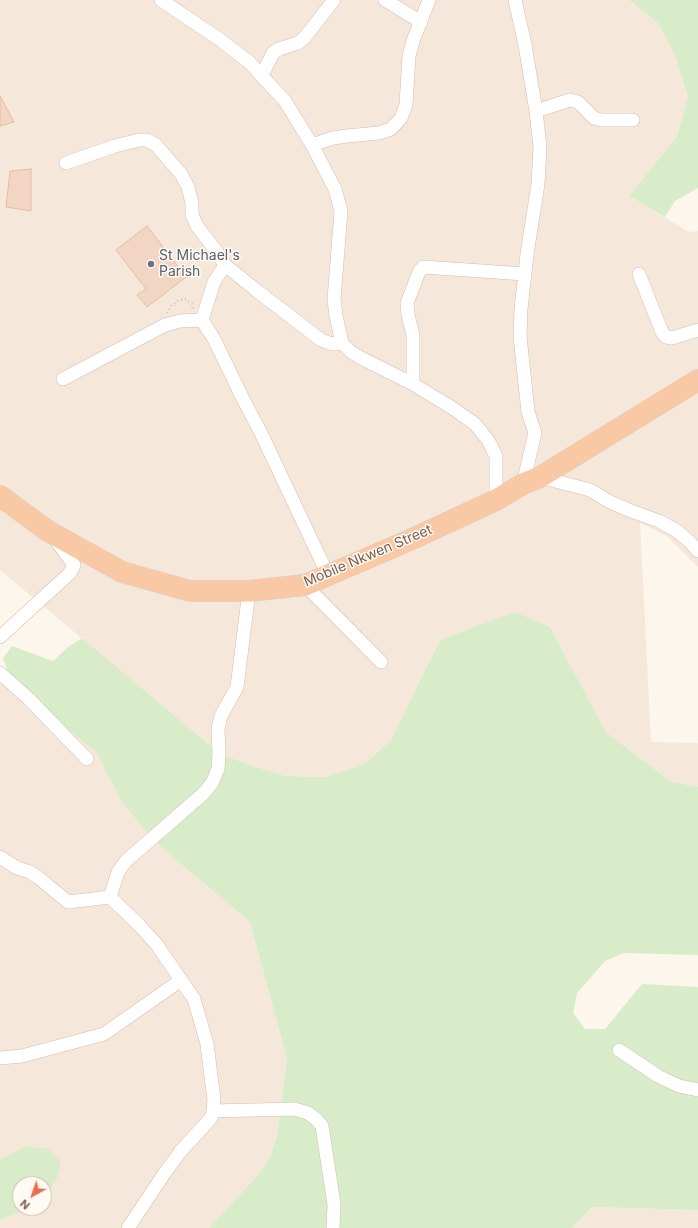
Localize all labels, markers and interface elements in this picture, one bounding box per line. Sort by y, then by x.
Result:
place label: St Michael's Parish [159,248,240,280]
marker: St Michael's Parish [146,259,156,269]
street label: Mobile Nkwen Street [301,521,435,591]
north arrow [12,1176,52,1216]
text: N [17,1196,33,1212]

